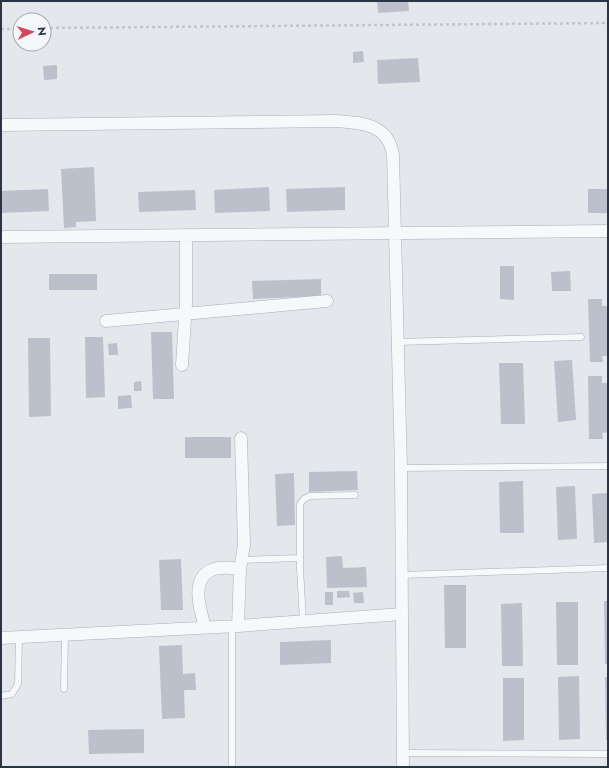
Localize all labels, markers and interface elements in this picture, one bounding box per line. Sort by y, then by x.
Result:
north arrow [12,12,52,52]
text: N [34,26,50,36]

